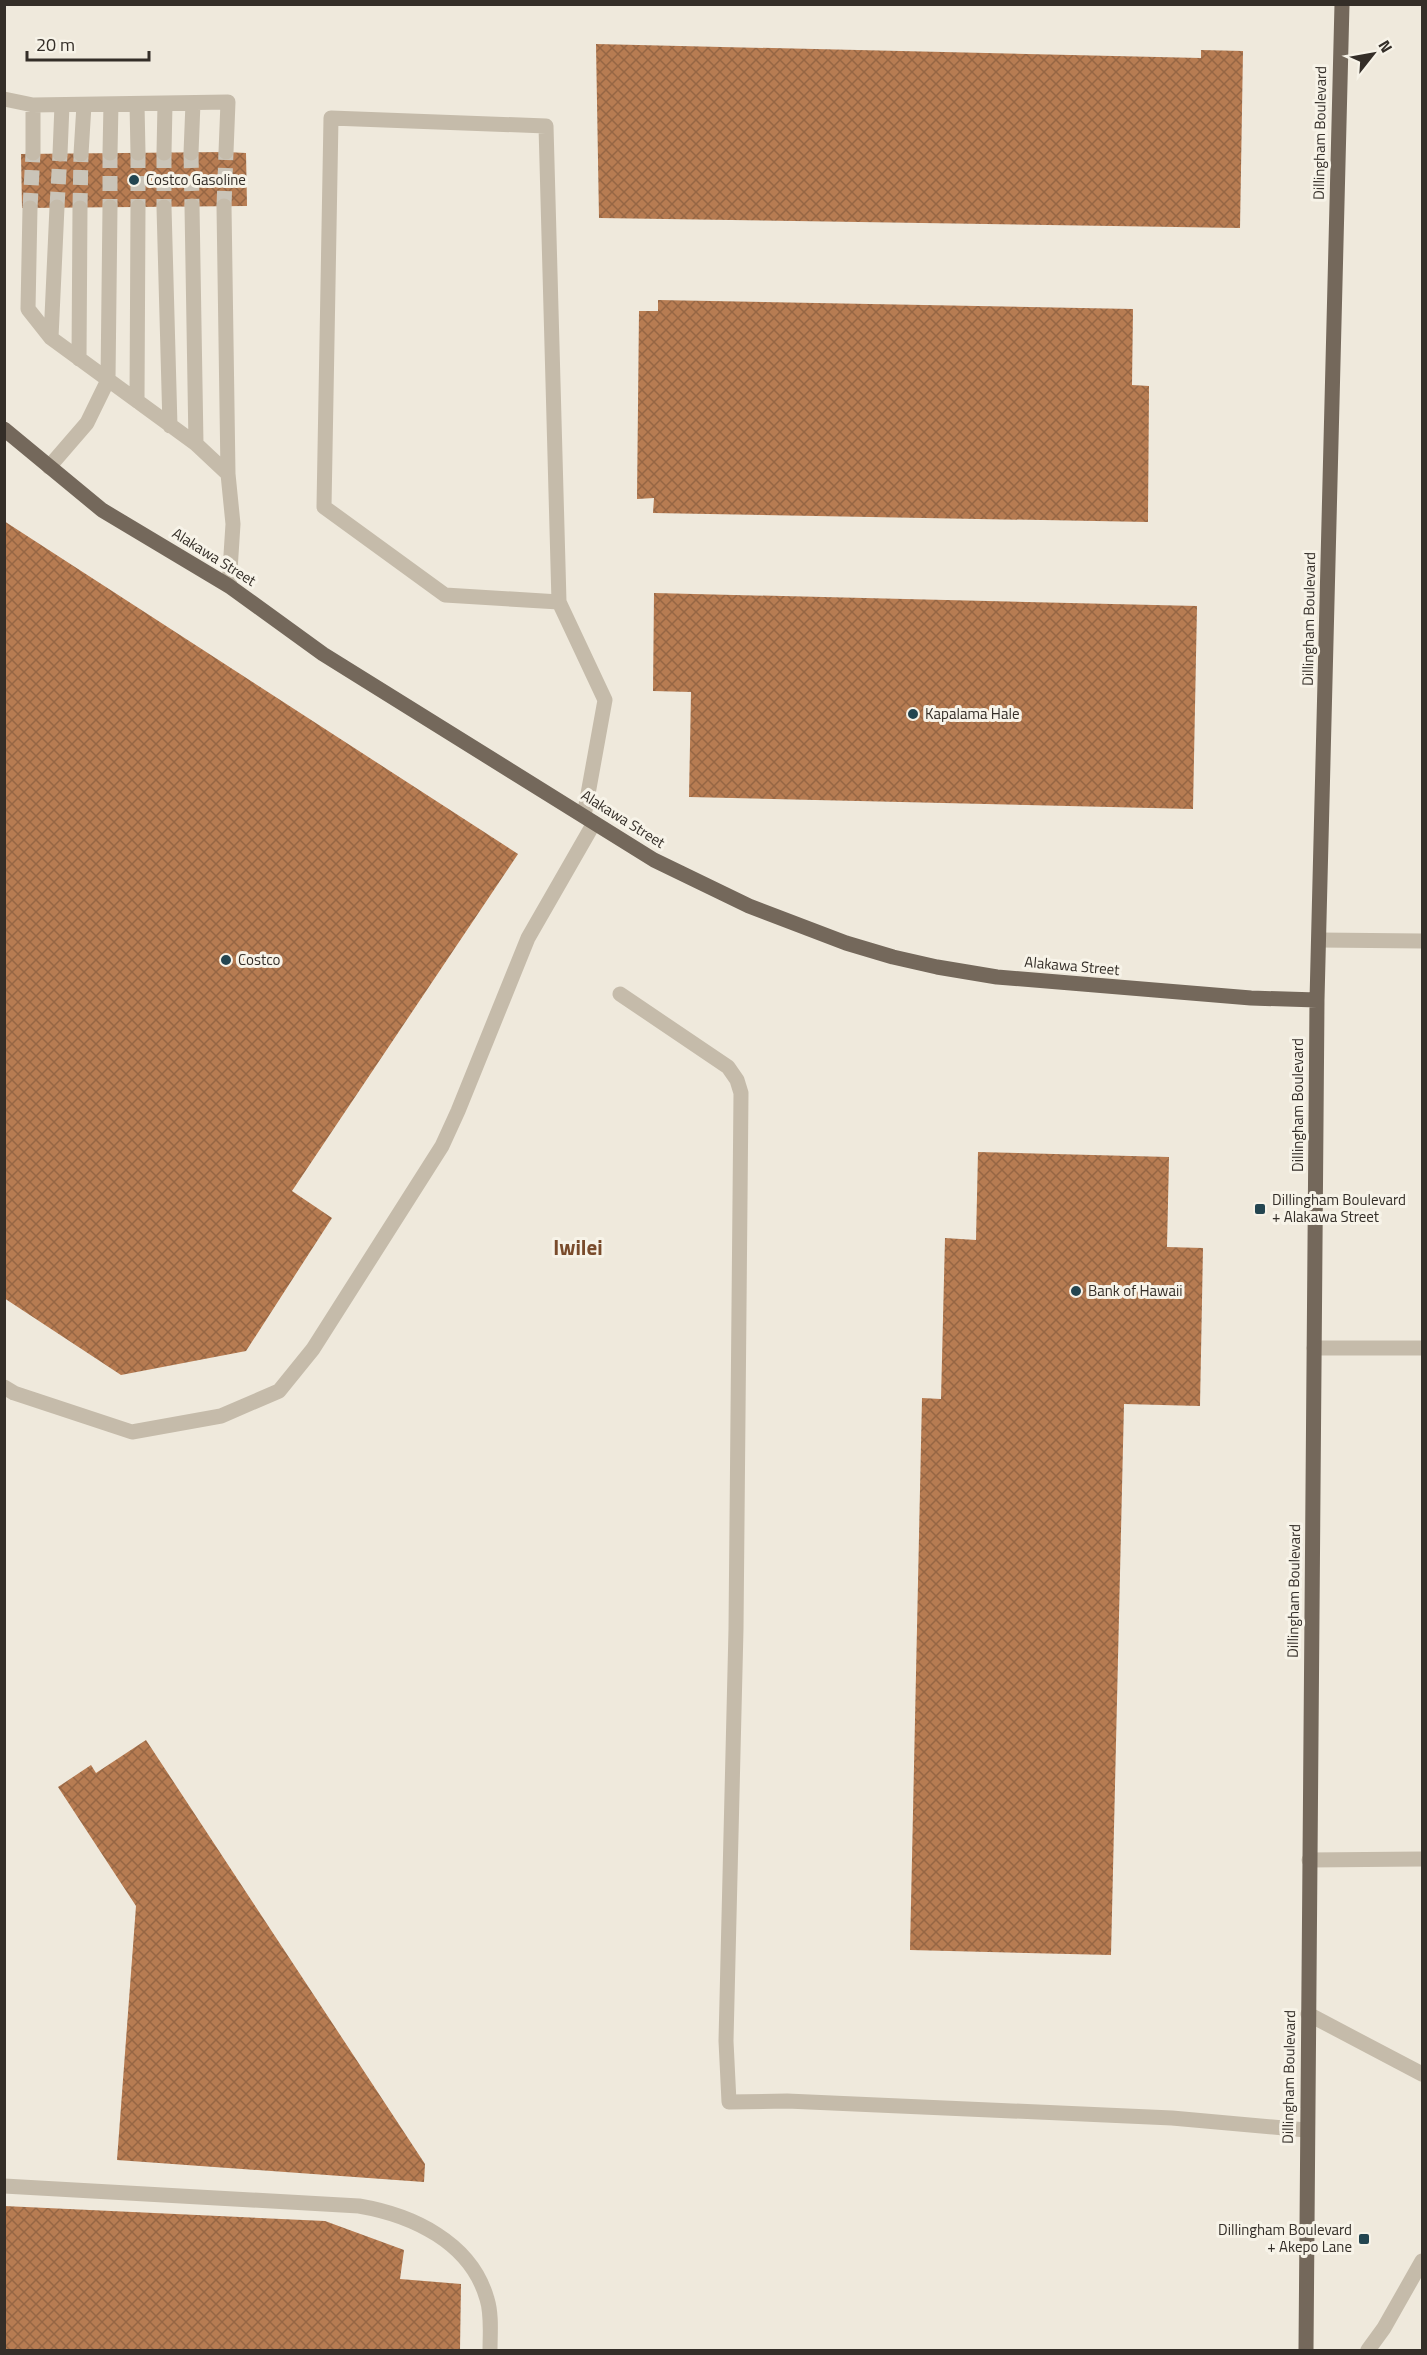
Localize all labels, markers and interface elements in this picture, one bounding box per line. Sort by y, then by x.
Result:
scale bar [27,24,148,62]
north arrow [1343,24,1403,84]
text: 20 m [36,31,75,58]
text: N [1373,35,1399,57]
street label: Dillingham Boulevard [1307,66,1332,200]
place label: Costco Gasoline [146,168,246,191]
marker: Costco Gasoline [127,173,141,187]
street label: Alakawa Street [168,522,261,592]
street label: Dillingham Boulevard [1296,552,1321,686]
place label: Kapalama Hale [925,702,1020,725]
marker: Kapalama Hale [906,707,920,721]
street label: Alakawa Street [577,784,670,854]
place label: Costco [238,948,281,971]
street label: Alakawa Street [1024,950,1121,981]
marker: Costco [219,953,233,967]
street label: Dillingham Boulevard [1286,1038,1309,1172]
place label: Dillingham Boulevard + Alakawa Street [1272,1188,1406,1228]
marker: Dillingham Boulevard + Alakawa Street [1253,1202,1267,1216]
district label: Iwilei [553,1231,603,1263]
place label: Bank of Hawaii [1088,1279,1183,1302]
marker: Bank of Hawaii [1069,1284,1083,1298]
street label: Dillingham Boulevard [1281,1524,1306,1658]
street label: Dillingham Boulevard [1276,2010,1301,2144]
place label: Dillingham Boulevard + Akepo Lane [1218,2218,1352,2258]
marker: Dillingham Boulevard + Akepo Lane [1357,2232,1371,2246]

